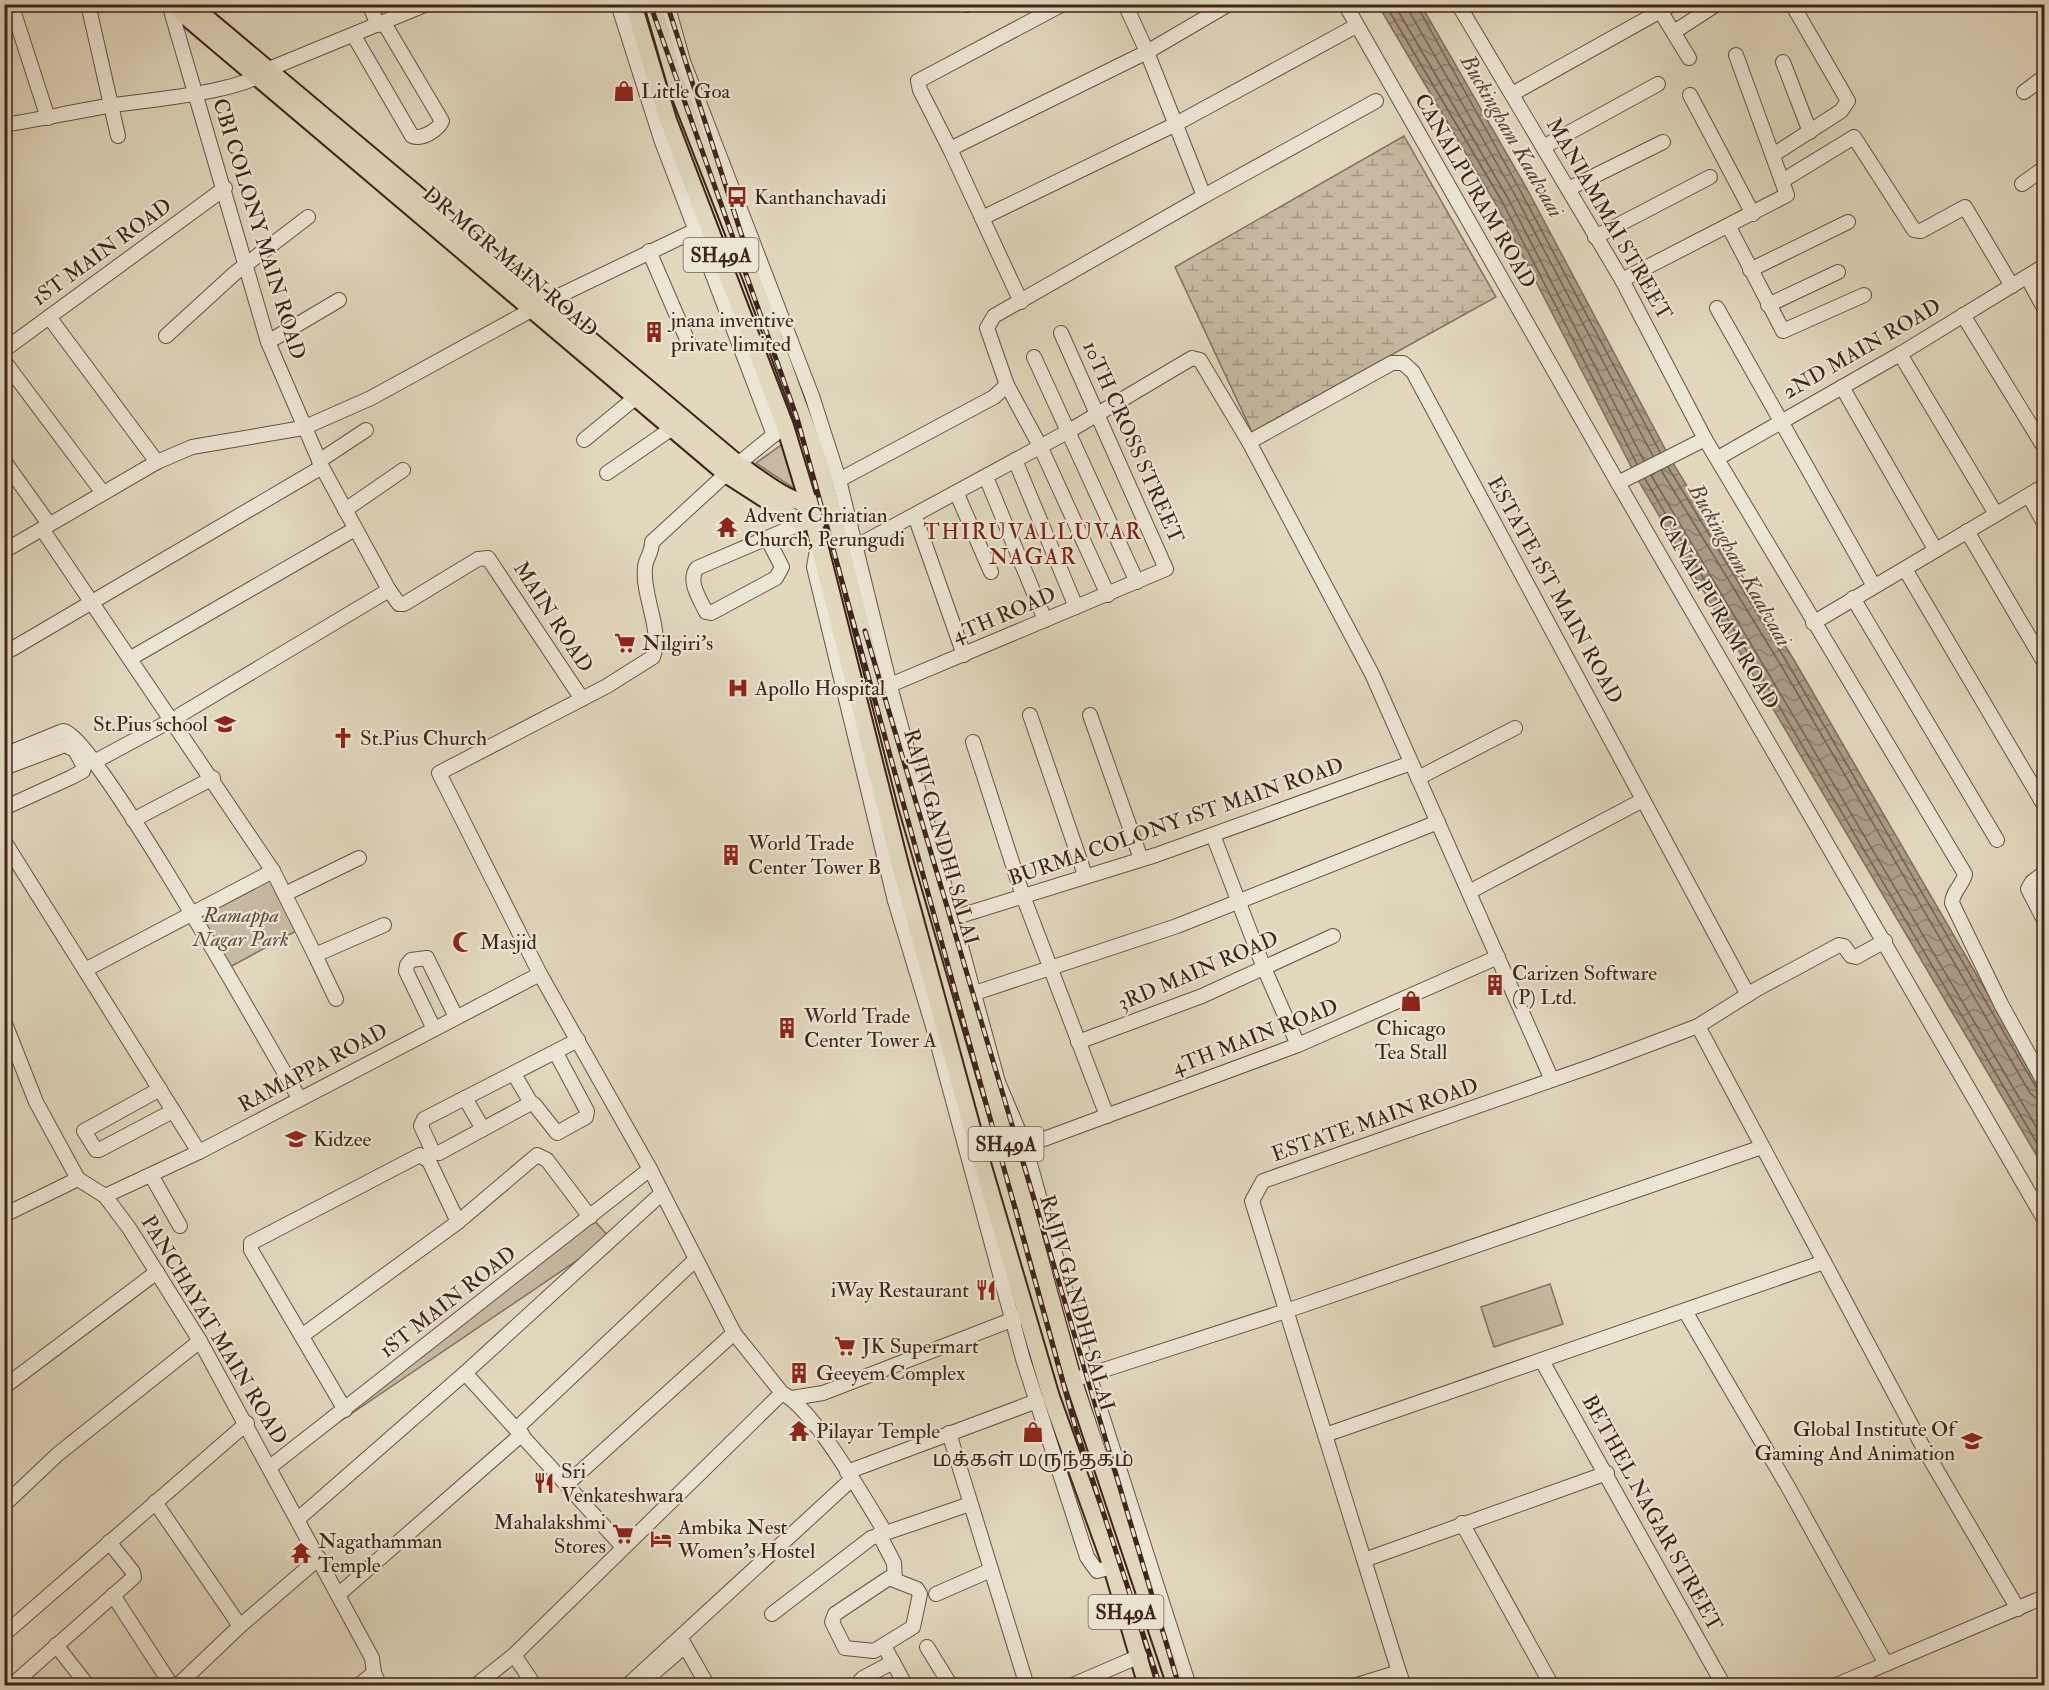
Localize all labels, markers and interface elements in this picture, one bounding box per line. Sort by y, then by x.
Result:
water label: Buckingham Kaalvaai [1453,49,1570,222]
place label: Little Goa [641,78,731,105]
shop icon: Little Goa [612,79,636,103]
street label: CANALPURAM ROAD [1408,89,1542,293]
street label: CBI COLONY MAIN ROAD [206,95,312,363]
street label: MANIAMMAI STREET [1540,113,1678,325]
street label: DR MGR MAIN ROAD [417,181,603,343]
place label: Kanthanchavadi [754,184,887,211]
bus stop icon: Kanthanchavadi [725,185,749,209]
street label: 1ST MAIN ROAD [27,192,177,312]
road number: SH49A [684,238,758,272]
street label: 2ND MAIN ROAD [1778,293,1946,405]
place label: jnana inventive private limited [667,307,794,358]
building icon: jnana inventive private limited [642,320,666,344]
street label: 10TH CROSS STREET [1076,337,1190,548]
street label: ESTATE 1ST MAIN ROAD [1481,472,1629,708]
water label: Buckingham Kaalvaai [1681,478,1798,651]
place label: Advent Chriatian Church, Perungudi [743,502,905,553]
street label: CANALPURAM ROAD [1651,510,1785,714]
temple icon: Advent Chriatian Church, Perungudi [715,515,739,539]
district label: THIRUVALLUVAR NAGAR [924,518,1142,571]
street label: MAIN ROAD [507,556,599,678]
street label: 4TH ROAD [948,581,1060,649]
place label: Nilgiri's [642,630,713,657]
supermarket icon: Nilgiri's [613,631,637,655]
place label: Apollo Hospital [754,675,886,702]
hospital icon: Apollo Hospital [726,676,750,700]
place label: St.Pius school [93,711,209,738]
school or university icon: St.Pius school [213,712,237,736]
place label: St.Pius Church [360,725,487,752]
church icon: St.Pius Church [331,726,355,750]
street label: RAJIV GANDHI SALAI [897,726,985,948]
street label: BURMA COLONY 1ST MAIN ROAD [1005,752,1347,892]
place label: World Trade Center Tower B [747,830,881,881]
building icon: World Trade Center Tower B [719,843,743,867]
park label: Ramappa Nagar Park [192,902,289,953]
street label: 3RD MAIN ROAD [1114,925,1282,1017]
place label: Masjid [480,929,537,956]
mosque icon: Masjid [451,930,475,954]
place label: Carizen Software (P) Ltd. [1512,960,1657,1011]
building icon: Carizen Software (P) Ltd. [1483,973,1507,997]
shop icon: Chicago Tea Stall [1399,989,1423,1013]
street label: 4TH MAIN ROAD [1168,993,1342,1081]
place label: World Trade Center Tower A [803,1003,937,1054]
place label: Chicago Tea Stall [1375,1015,1448,1066]
building icon: World Trade Center Tower A [775,1016,799,1040]
street label: RAMAPPA ROAD [234,1017,392,1119]
street label: ESTATE MAIN ROAD [1268,1072,1482,1168]
place label: Kidzee [313,1126,371,1153]
school or university icon: Kidzee [284,1127,308,1151]
road number: SH49A [968,1127,1044,1161]
street label: RAJIV GANDHI SALAI [1033,1192,1121,1414]
street label: PANCHAYAT MAIN ROAD [135,1211,293,1449]
street label: 1ST MAIN ROAD [374,1240,522,1364]
place label: iWay Restaurant [831,1277,969,1304]
restaurant icon: iWay Restaurant [974,1278,998,1302]
place label: JK Supermart [861,1333,979,1360]
supermarket icon: JK Supermart [833,1334,857,1358]
place label: Geeyem Complex [816,1360,966,1387]
building icon: Geeyem Complex [787,1361,811,1385]
street label: BETHEL NAGAR STREET [1576,1390,1729,1636]
place label: Global Institute Of Gaming And Animation [1754,1416,1958,1467]
place label: Pilayar Temple [816,1418,940,1445]
temple icon: Pilayar Temple [787,1419,811,1443]
shop icon: மக்கள் மருந்தகம் [1021,1420,1045,1444]
school or university icon: Global Institute Of Gaming And Animation [1960,1429,1984,1453]
place label: மக்கள் மருந்தகம் [932,1446,1134,1473]
place label: Sri Venkateshwara [561,1458,684,1509]
restaurant icon: Sri Venkateshwara [532,1471,556,1495]
place label: Mahalakshmi Stores [494,1509,606,1560]
place label: Ambika Nest Women's Hostel [677,1514,816,1565]
supermarket icon: Mahalakshmi Stores [611,1522,635,1546]
hotel icon: Ambika Nest Women's Hostel [649,1527,673,1551]
place label: Nagathamman Temple [318,1528,443,1579]
temple icon: Nagathamman Temple [289,1541,313,1565]
road number: SH49A [1088,1595,1164,1629]

